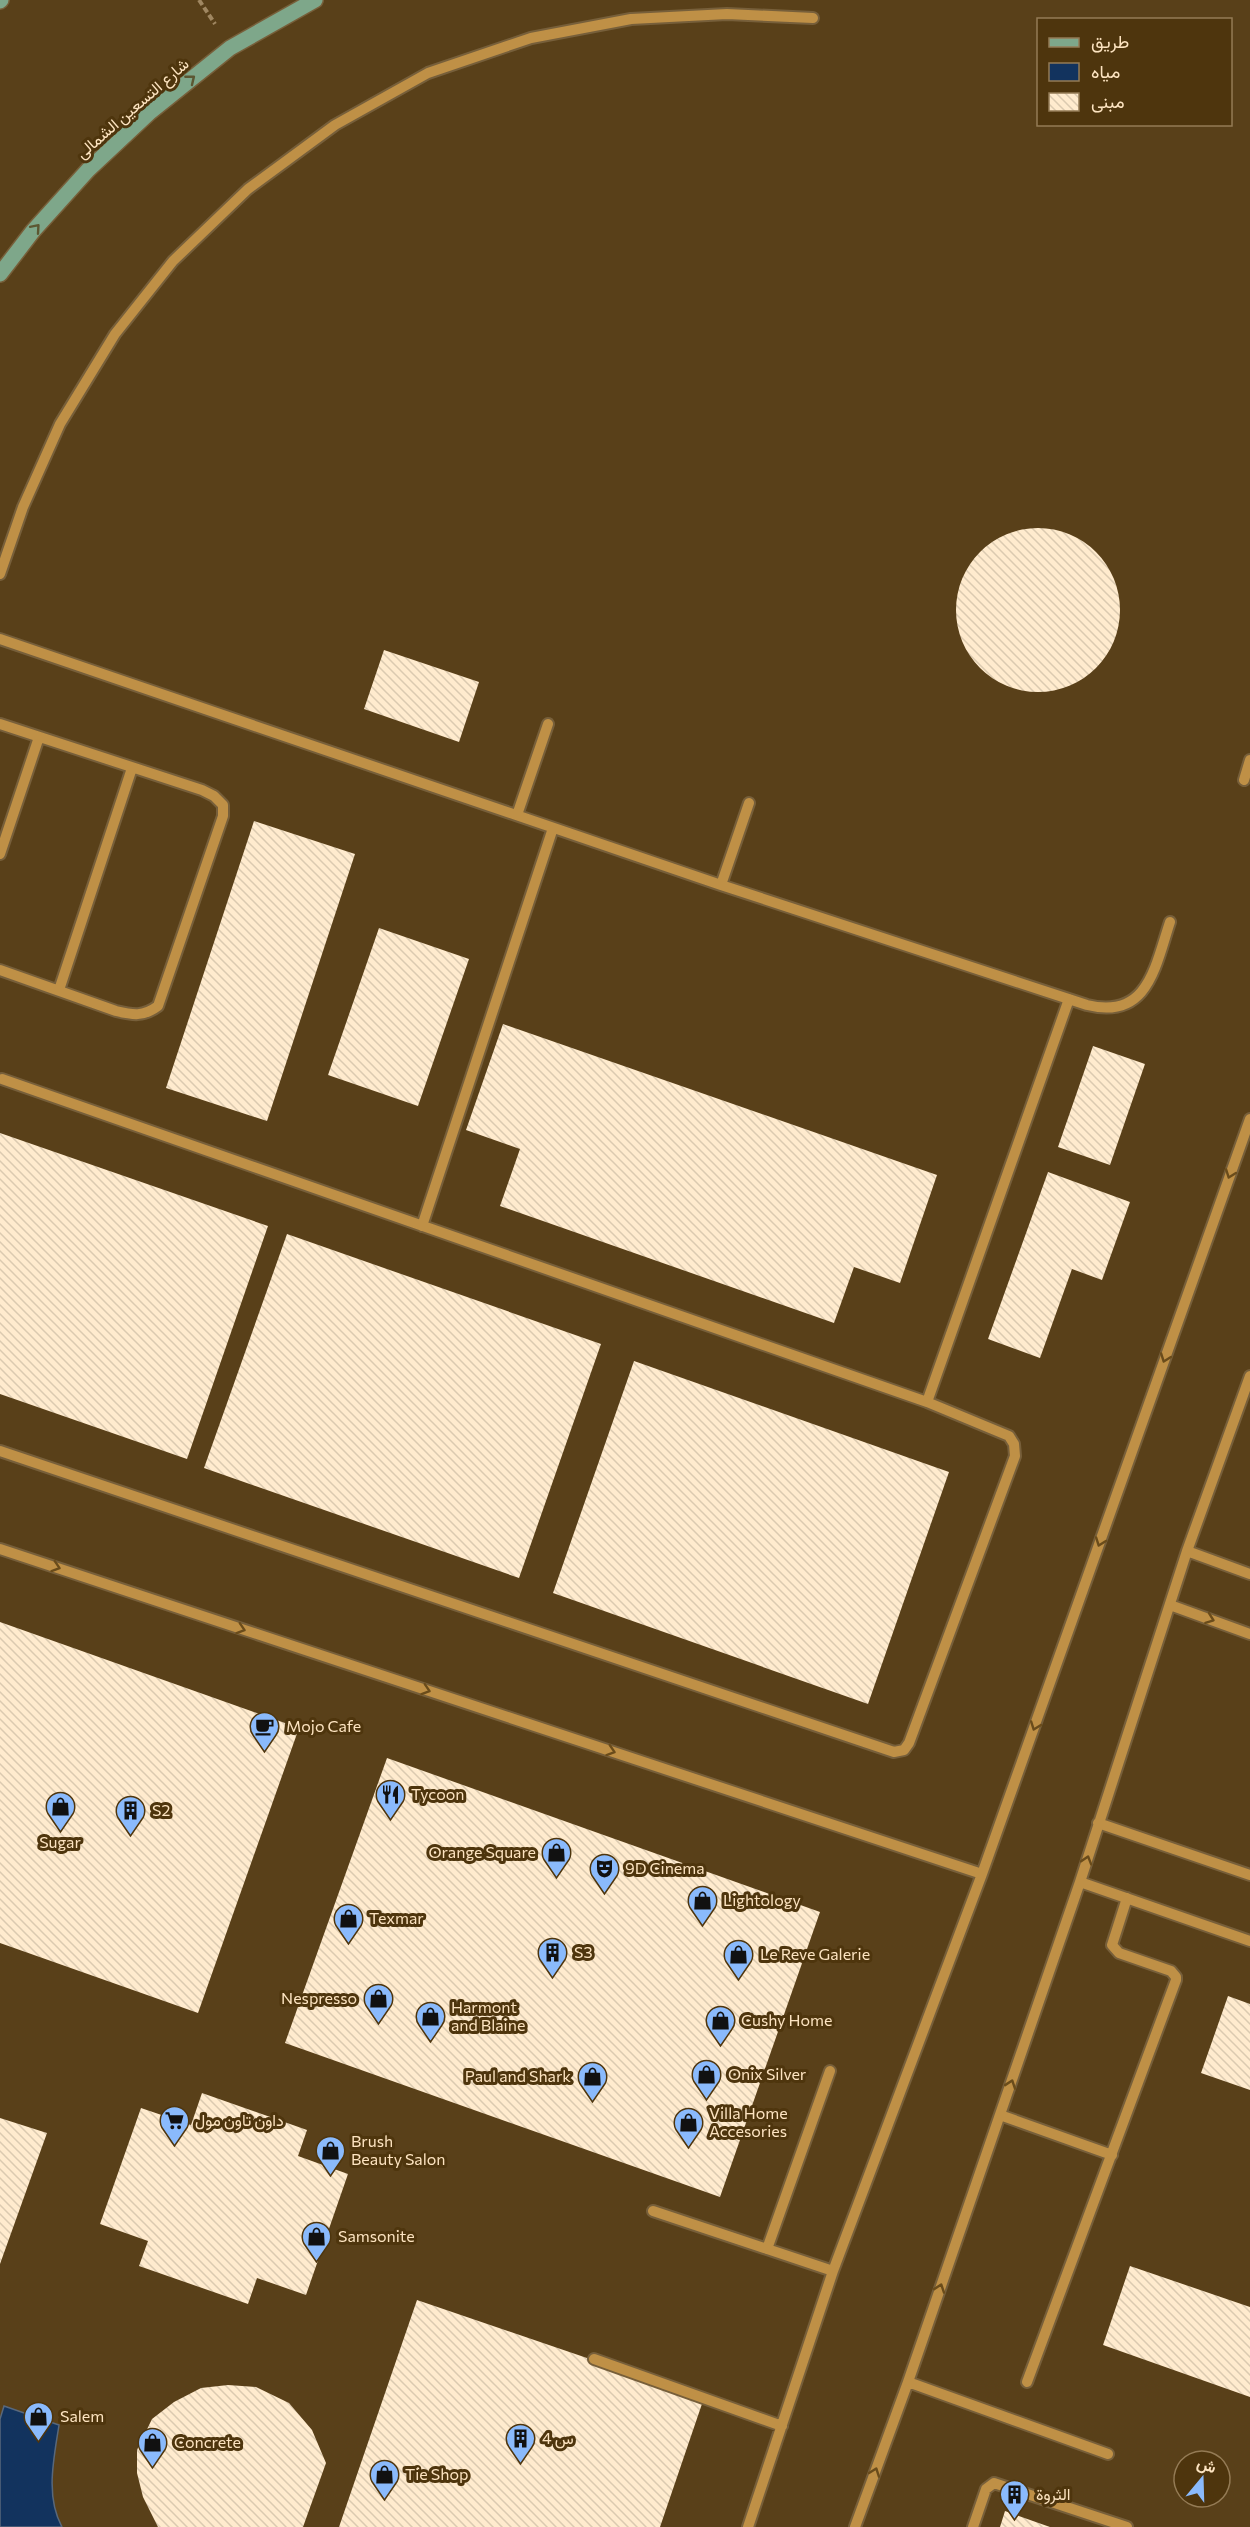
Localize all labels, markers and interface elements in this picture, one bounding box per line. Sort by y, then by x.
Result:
legend [1037,18,1232,126]
text: طريق [1091,30,1129,53]
street label: شارع التسعين الشمالى [71,54,194,164]
text: مياه [1091,60,1120,82]
one-way arrow [184,75,195,86]
text: مبنى [1091,90,1125,113]
one-way arrow [29,224,40,235]
one-way arrow [1225,1169,1238,1179]
one-way arrow [1160,1352,1173,1363]
one-way arrow [1094,1536,1107,1547]
one-way arrow [50,1560,60,1573]
one-way arrow [1204,1612,1215,1625]
one-way arrow [235,1621,246,1634]
one-way arrow [420,1683,431,1695]
cafe icon: Mojo Cafe [249,1710,281,1752]
place label: Mojo Cafe [286,1716,361,1735]
one-way arrow [1029,1720,1042,1731]
one-way arrow [605,1744,616,1757]
restaurant icon: Tycoon [374,1778,406,1820]
place label: Tycoon [411,1784,464,1803]
shop icon: Sugar [44,1790,76,1832]
building icon: S2 [115,1794,147,1836]
place label: S2 [152,1800,170,1819]
place label: Sugar [39,1832,81,1851]
shop icon: Orange Square [541,1836,573,1878]
place label: Orange Square [429,1842,536,1861]
theatre icon: 9D Cinema [588,1852,620,1894]
one-way arrow [1080,1855,1092,1866]
place label: 9D Cinema [625,1858,705,1877]
shop icon: Lightology [686,1884,718,1926]
place label: Lightology [723,1890,801,1909]
shop icon: Texmar [332,1902,364,1944]
place label: Texmar [369,1908,424,1927]
building icon: S3 [537,1936,569,1978]
shop icon: Le Reve Galerie [723,1938,755,1980]
place label: S3 [574,1942,593,1961]
place label: Le Reve Galerie [760,1944,870,1963]
shop icon: Nespresso [362,1982,394,2024]
place label: Nespresso [281,1988,357,2007]
place label: Harmont and Blaine [451,1997,525,2034]
shop icon: Harmont and Blaine [414,2000,446,2042]
shop icon: Cushy Home [704,2004,736,2046]
place label: Cushy Home [741,2010,832,2029]
shop icon: Onix Silver [691,2058,723,2100]
shop icon: Paul and Shark [576,2060,608,2102]
place label: Onix Silver [728,2064,807,2083]
place label: Paul and Shark [465,2066,571,2085]
one-way arrow [1003,2079,1016,2090]
place label: Villa Home Accesories [709,2103,788,2140]
supermarket icon: داون تاون مول [158,2104,190,2146]
shop icon: Villa Home Accesories [672,2106,704,2148]
place label: داون تاون مول [195,2110,284,2131]
place label: Brush Beauty Salon [351,2131,446,2168]
shop icon: Brush Beauty Salon [314,2134,346,2176]
shop icon: Samsonite [301,2220,333,2262]
place label: Samsonite [338,2226,415,2245]
one-way arrow [933,2283,946,2294]
shop icon: Salem [23,2400,55,2442]
place label: Salem [60,2406,104,2425]
building icon: س 4 [505,2422,537,2464]
shop icon: Concrete [137,2426,169,2468]
place label: س 4 [542,2428,574,2449]
place label: Concrete [174,2432,241,2451]
north arrow [1172,2449,1232,2509]
text: ش [1195,2452,1219,2477]
shop icon: Tie Shop [368,2458,400,2500]
place label: Tie Shop [405,2464,468,2483]
one-way arrow [868,2467,880,2478]
building icon: الثروة [999,2478,1031,2520]
place label: الثروة [1036,2484,1071,2505]

